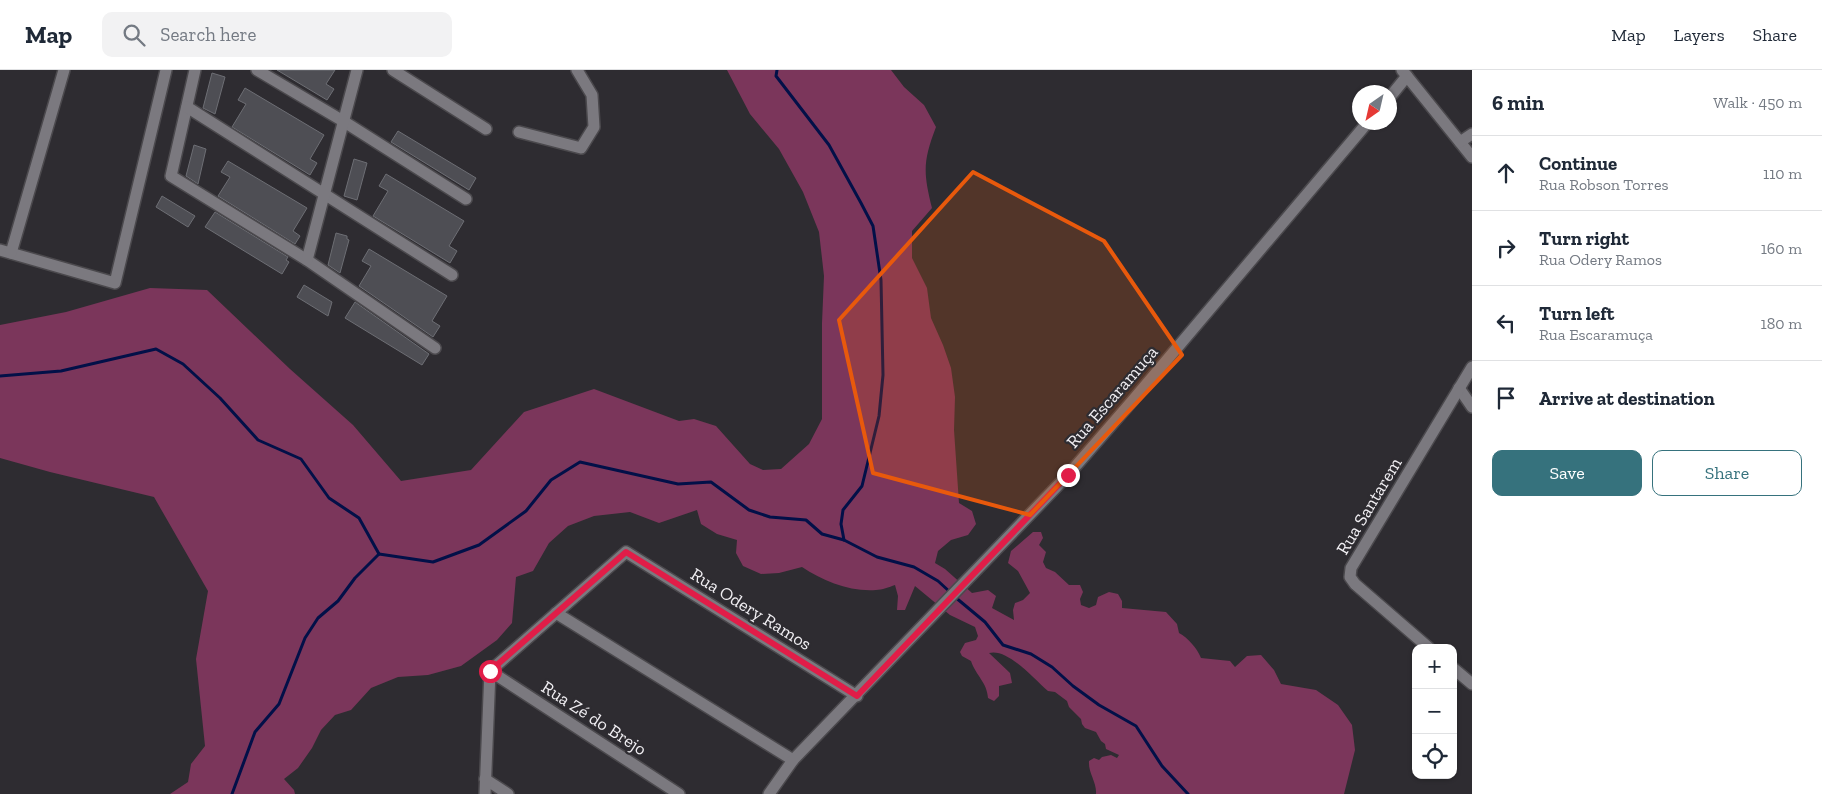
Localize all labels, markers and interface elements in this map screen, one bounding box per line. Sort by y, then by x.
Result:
search box [102,12,452,57]
text: Map [25,20,72,49]
icon: search [120,21,148,49]
text: Search here [160,23,257,46]
text: Map [1611,24,1646,46]
text: Layers [1674,24,1725,46]
text: Share [1753,24,1797,46]
north arrow [1352,85,1397,130]
text: 6 min [1492,90,1544,115]
text: Walk · 450 m [1713,93,1802,112]
text: Continue [1539,152,1617,175]
icon: ahead [1492,159,1520,187]
text: 110 m [1763,164,1802,183]
text: Rua Robson Torres [1539,175,1668,194]
text: Turn right [1539,227,1629,250]
icon: right [1492,234,1520,262]
text: 160 m [1761,239,1802,258]
text: Rua Odery Ramos [1539,250,1662,269]
text: Turn left [1539,302,1614,325]
icon: left [1492,309,1520,337]
text: 180 m [1761,314,1802,333]
text: Rua Escaramuça [1539,325,1653,344]
street label: Rua Escaramuça [1062,341,1163,453]
icon: arrive [1492,384,1520,412]
text: Arrive at destination [1539,387,1715,410]
button: Save [1492,450,1642,496]
button: Share [1652,450,1802,496]
street label: Rua Santarem [1331,453,1407,559]
route end [1057,464,1080,487]
street label: Rua Odery Ramos [687,563,816,655]
map controls [1412,644,1457,779]
button: + [1412,644,1457,689]
route start [479,660,502,683]
street label: Rua Zé do Brejo [537,676,651,760]
button: − [1412,689,1457,734]
button: locate [1412,734,1457,779]

